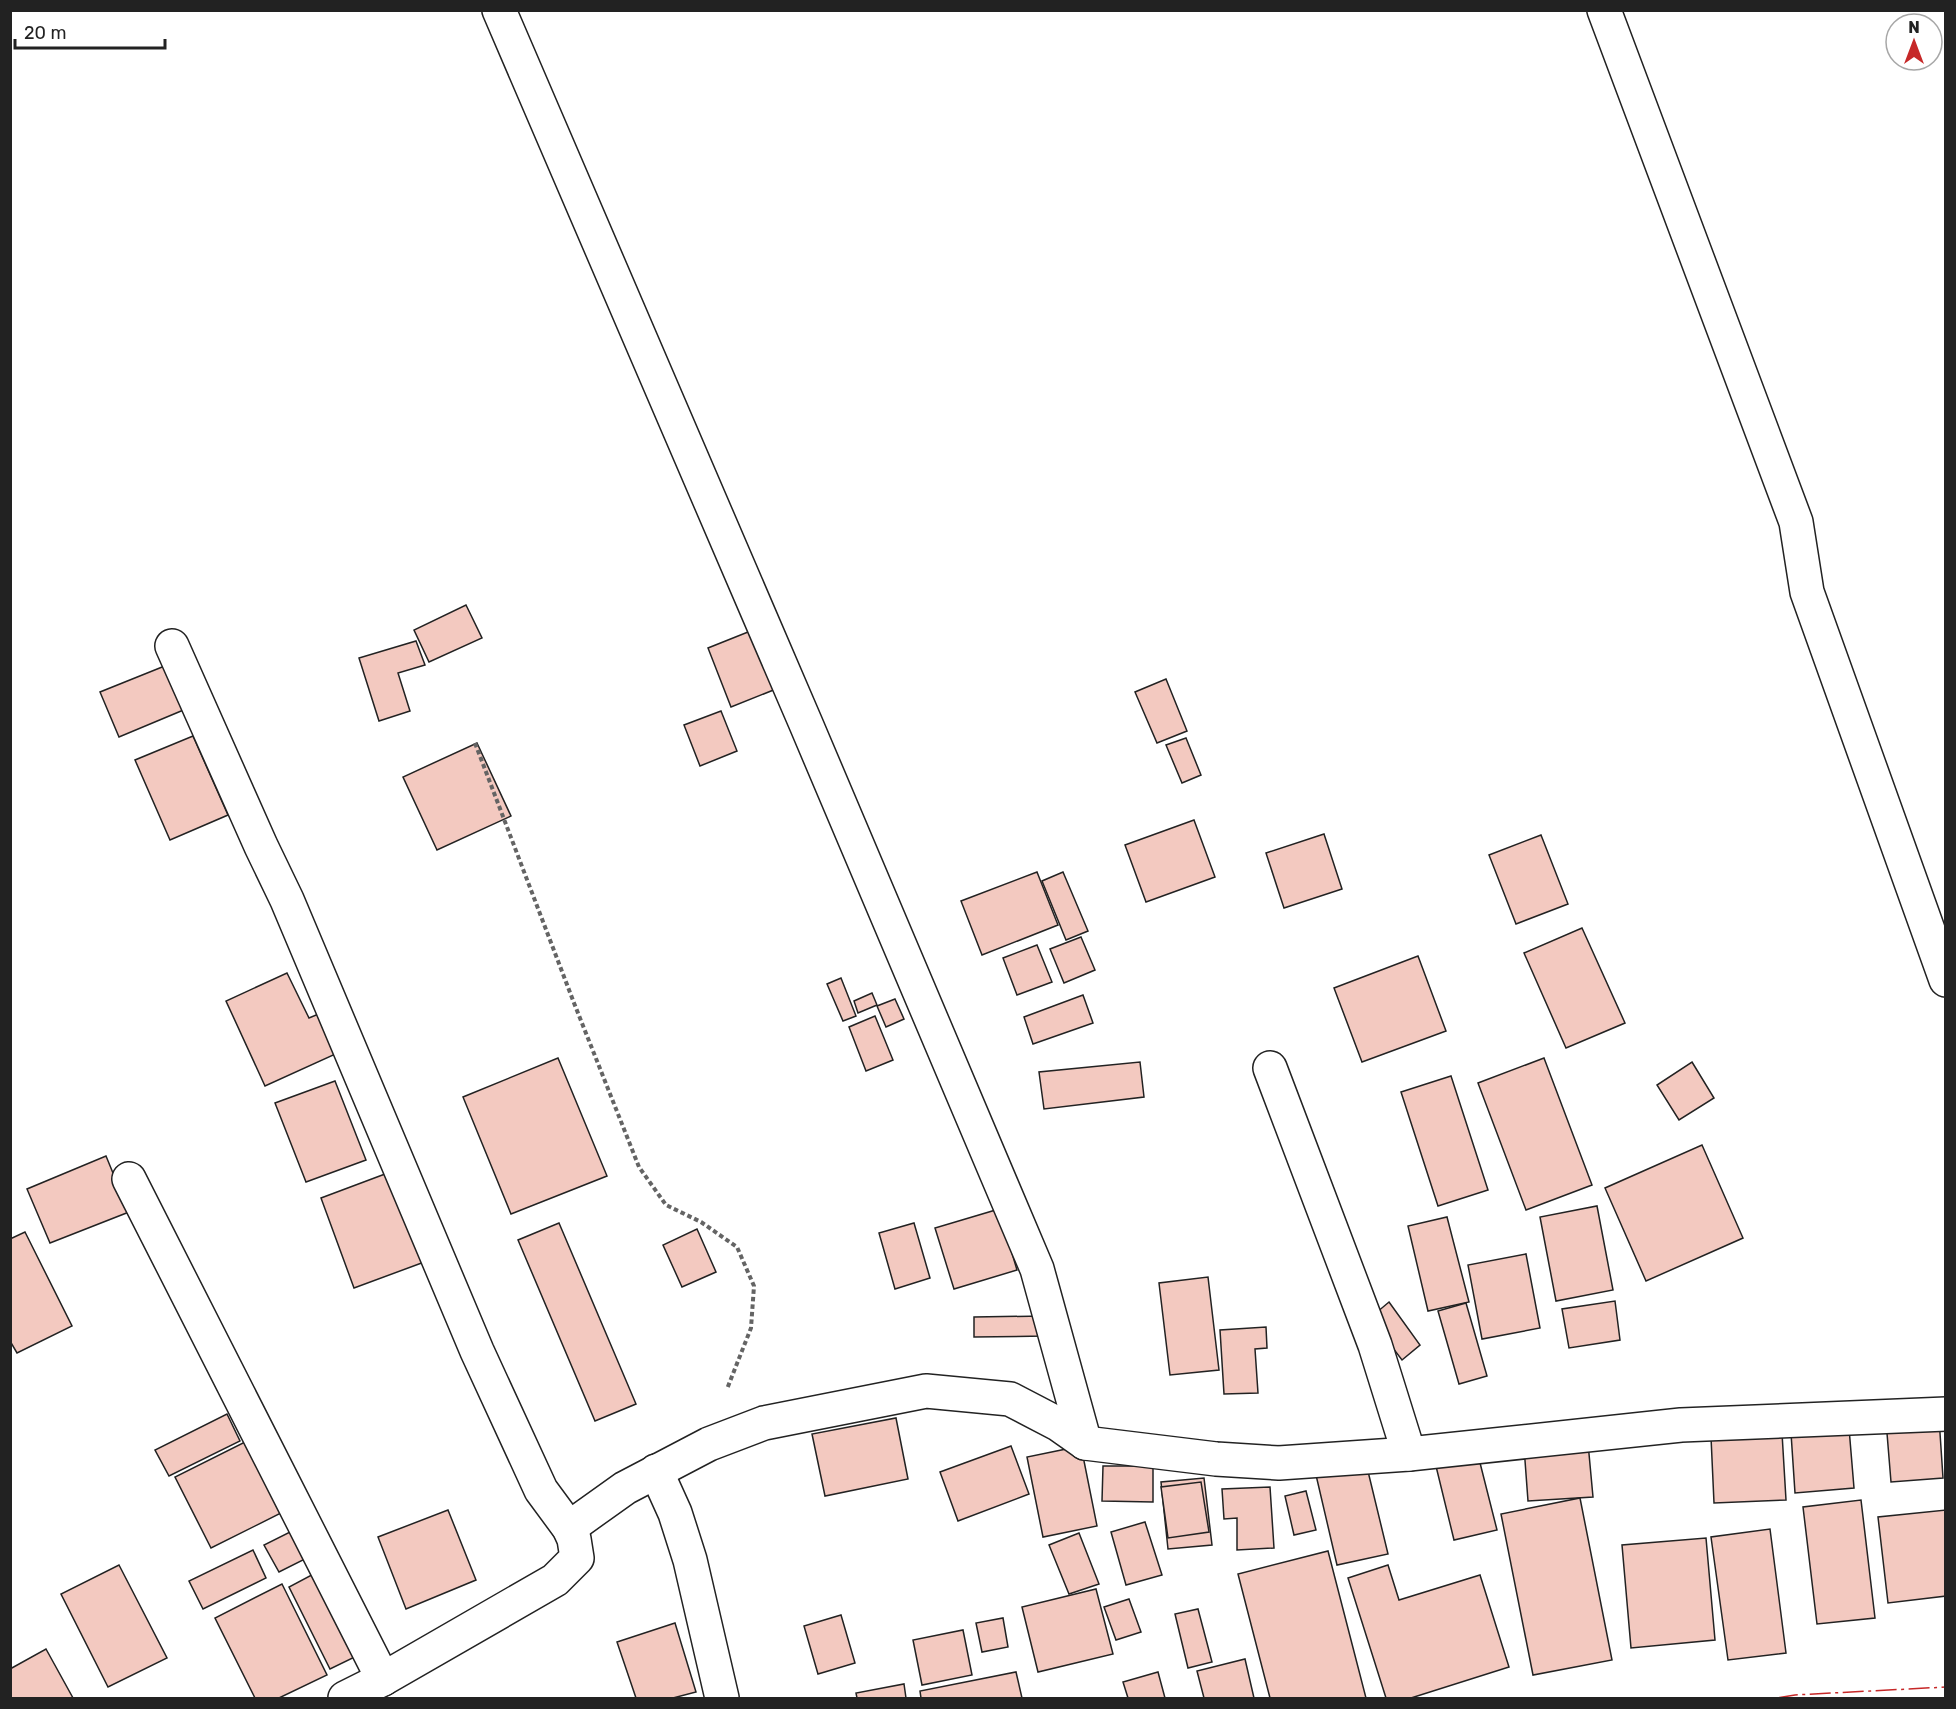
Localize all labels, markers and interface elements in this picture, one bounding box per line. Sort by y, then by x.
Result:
scale bar [15,12,165,50]
north arrow [1884,12,1944,72]
text: N [1908,18,1920,37]
text: 20 m [24,22,66,44]

